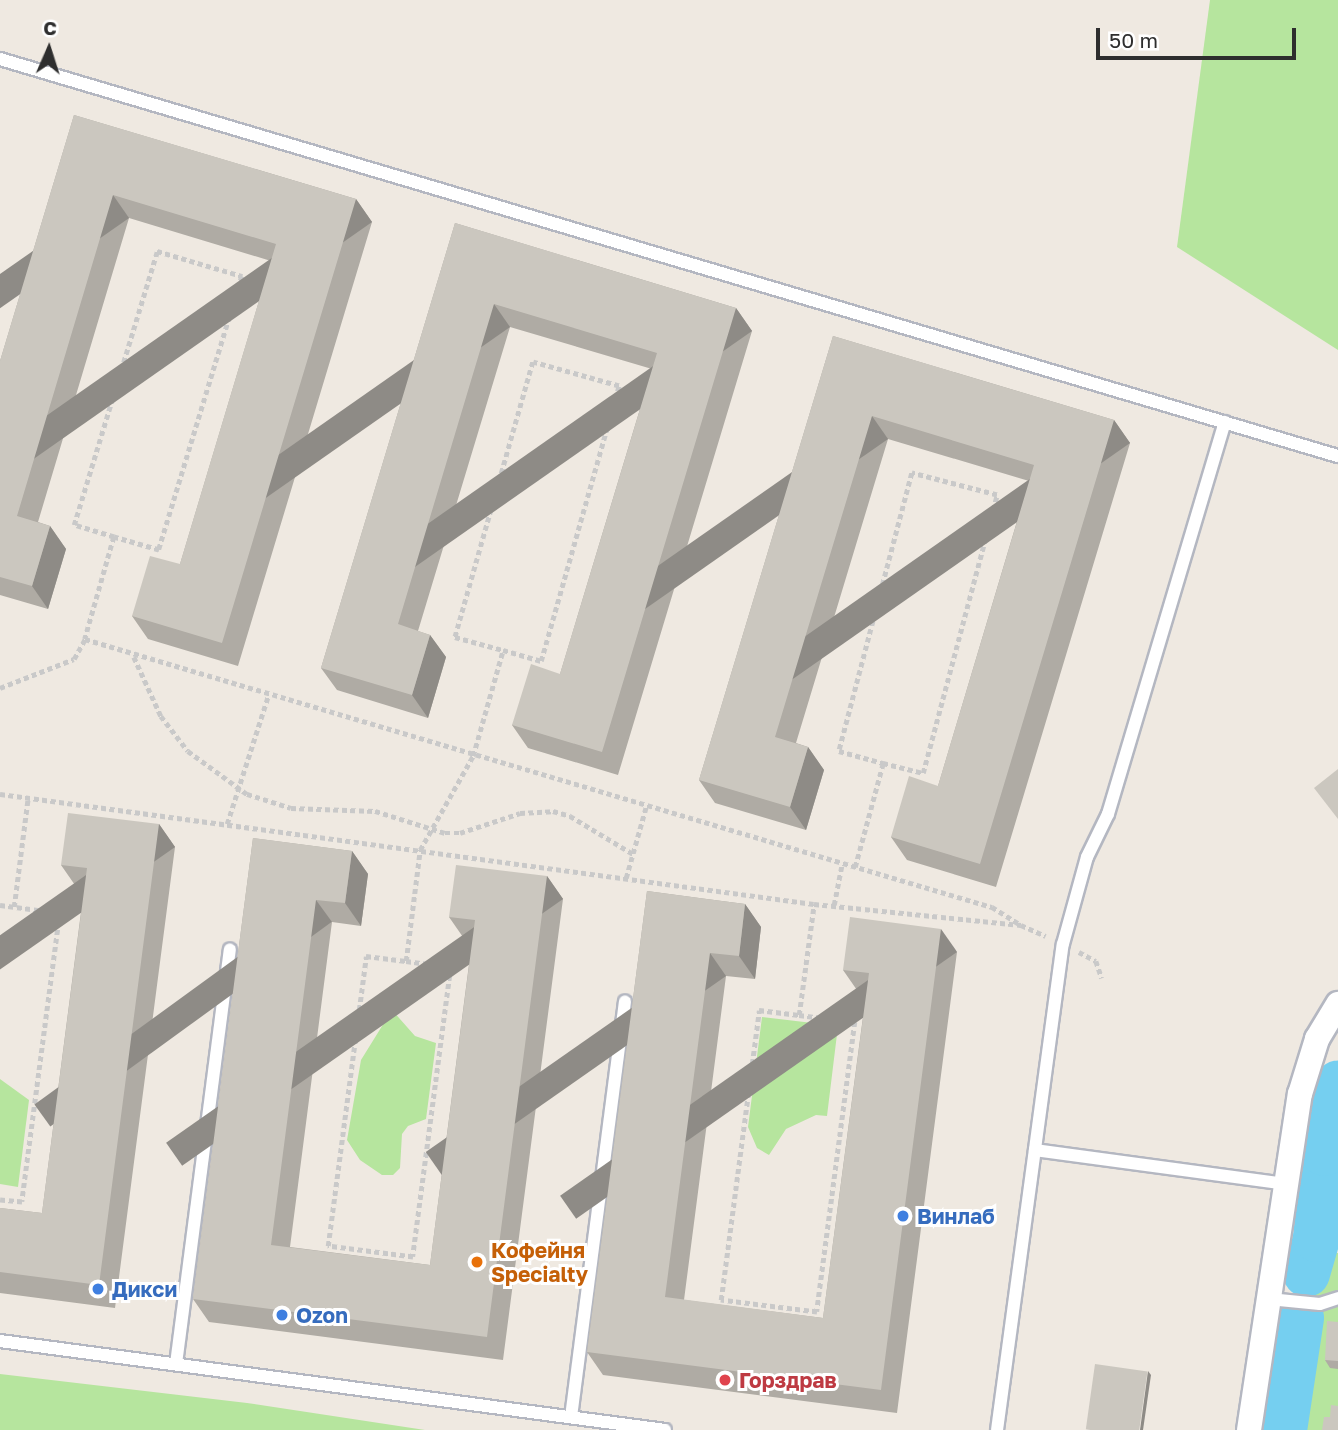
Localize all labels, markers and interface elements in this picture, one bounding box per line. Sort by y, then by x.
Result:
north arrow [14,14,84,84]
scale bar [1100,14,1300,58]
text: С [43,16,57,39]
text: 50 m [1109,27,1158,53]
place label: Винлаб [917,1203,995,1229]
marker: Винлаб [895,1208,911,1224]
place label: Кофейня Specialty [491,1237,588,1287]
marker: Кофейня Specialty [469,1254,485,1270]
place label: Дикси [112,1276,177,1302]
marker: Дикси [90,1281,106,1297]
place label: Ozon [296,1302,348,1328]
marker: Ozon [274,1307,290,1323]
place label: Горздрав [739,1367,837,1393]
marker: Горздрав [717,1372,733,1388]

